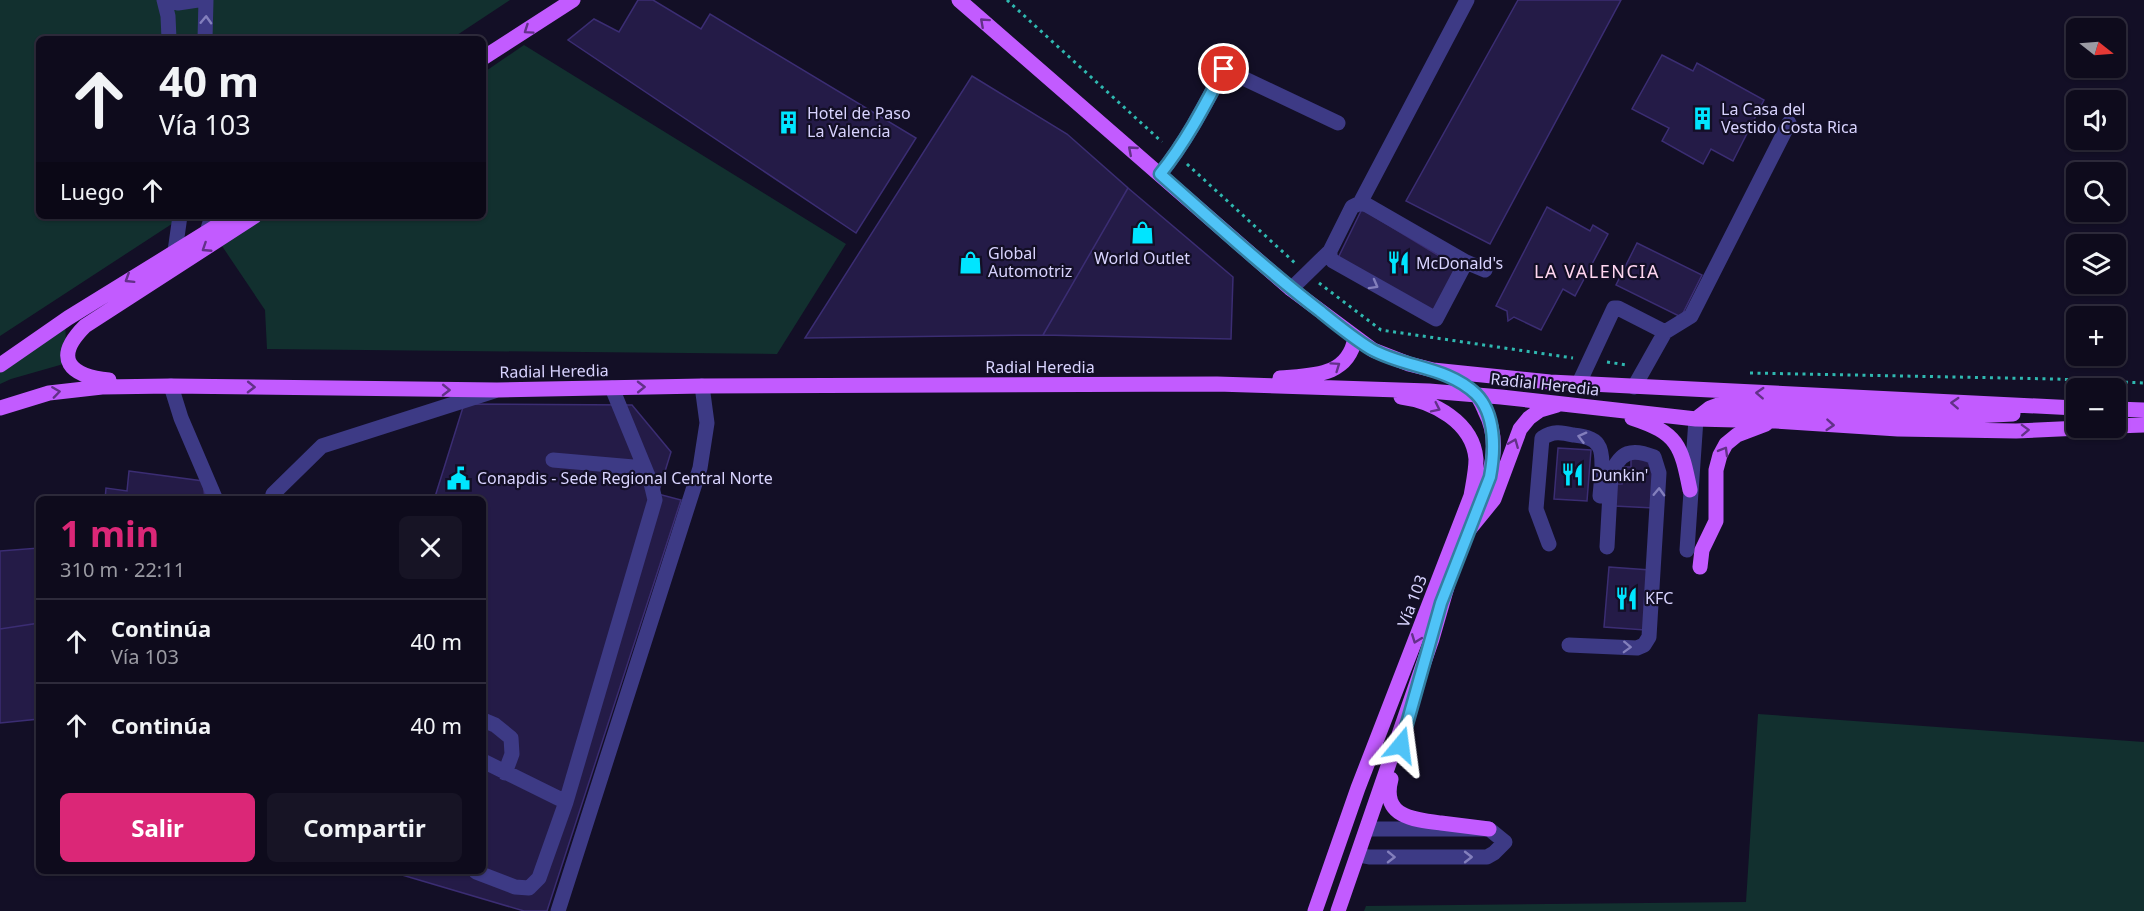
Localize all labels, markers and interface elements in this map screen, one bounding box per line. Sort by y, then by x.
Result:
one-way arrow [199,15,212,24]
north arrow [2066,18,2126,78]
map controls [2066,18,2126,438]
one-way arrow [980,19,991,30]
one-way arrow [524,22,535,33]
pin [1198,43,1249,94]
text: 40 m [159,52,259,109]
icon: arrive [1207,52,1240,85]
icon: ahead [60,60,138,138]
button: sound [2066,90,2126,150]
place label: La Casa del Vestido Costa Rica [1721,98,1858,138]
place label: Hotel de Paso La Valencia [807,102,911,142]
building icon: La Casa del Vestido Costa Rica [1690,105,1716,131]
text: Vía 103 [159,106,251,143]
building icon: Hotel de Paso La Valencia [776,109,802,135]
one-way arrow [1128,146,1139,157]
button: search [2066,162,2126,222]
icon: ahead [136,174,169,207]
text: Luego [60,176,124,206]
shop icon: World Outlet [1129,220,1155,246]
button: layers [2066,234,2126,294]
one-way arrow [202,241,213,252]
place label: Global Automotriz [988,242,1072,282]
place label: World Outlet [1094,247,1190,269]
shop icon: Global Automotriz [957,249,983,275]
restaurant icon: McDonald's [1385,250,1411,276]
place label: McDonald's [1416,252,1503,274]
district label: LA VALENCIA [1534,259,1660,283]
one-way arrow [125,272,136,283]
one-way arrow [1368,277,1378,289]
button: + [2066,306,2126,366]
street label: Radial Heredia [985,356,1095,378]
street label: Radial Heredia [499,359,609,383]
one-way arrow [1329,362,1340,373]
street label: Radial Heredia [1490,367,1600,401]
button: − [2066,378,2126,438]
one-way arrow [246,381,255,393]
one-way arrow [636,381,645,394]
one-way arrow [441,383,450,396]
one-way arrow [52,387,61,399]
one-way arrow [1755,387,1764,400]
one-way arrow [1950,396,1959,409]
one-way arrow [1430,401,1441,412]
one-way arrow [1826,418,1835,431]
one-way arrow [2021,424,2030,437]
one-way arrow [1577,432,1588,444]
one-way arrow [1507,439,1519,450]
one-way arrow [1716,447,1728,457]
restaurant icon: Dunkin' [1560,462,1586,488]
place label: Dunkin' [1591,464,1648,486]
public building icon: Conapdis - Sede Regional Central Norte [446,465,472,491]
place label: Conapdis - Sede Regional Central Norte [477,467,773,489]
one-way arrow [1652,488,1665,497]
text: 1 min [60,509,159,558]
button: close [399,516,462,579]
text: 310 m · 22:11 [60,556,185,583]
street label: Vía 103 [1392,572,1432,630]
restaurant icon: KFC [1614,585,1640,611]
place label: KFC [1645,587,1673,609]
text: Continúa [111,613,211,643]
icon: ahead [60,625,93,658]
text: 40 m [411,626,462,656]
one-way arrow [1411,633,1423,644]
one-way arrow [1623,641,1632,653]
text: Vía 103 [111,643,179,670]
icon: ahead [60,709,93,742]
text: Continúa [111,710,211,740]
text: 40 m [411,710,462,740]
position arrow [1369,713,1433,777]
button: Salir [60,793,255,862]
button: Compartir [267,793,462,862]
one-way arrow [1387,851,1396,863]
one-way arrow [1463,851,1472,863]

